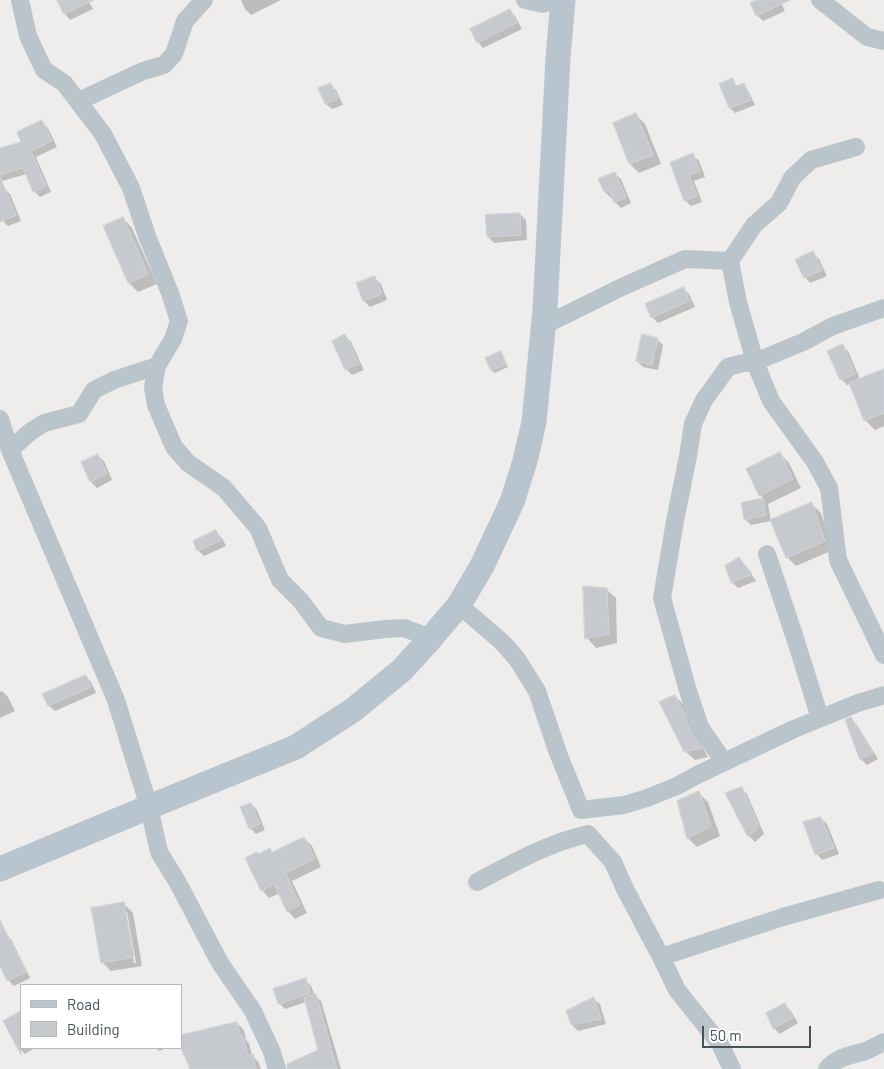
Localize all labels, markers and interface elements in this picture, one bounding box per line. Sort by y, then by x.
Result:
legend [20,984,182,1049]
text: Road [67,995,100,1013]
scale bar [704,1016,813,1048]
text: Building [67,1020,120,1038]
text: 50 m [710,1026,742,1044]

